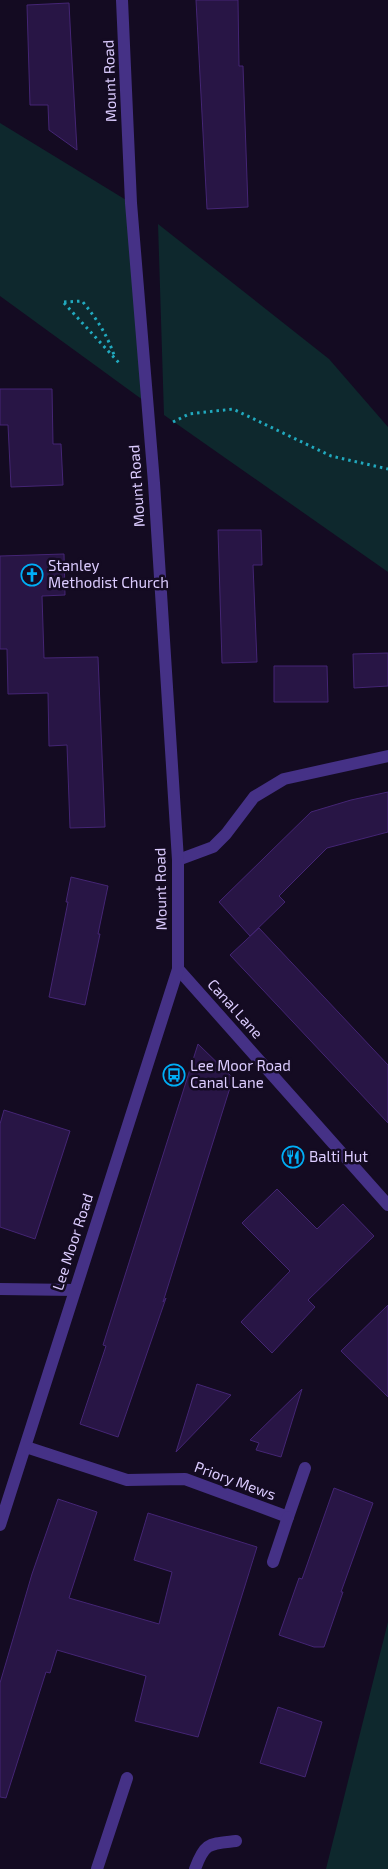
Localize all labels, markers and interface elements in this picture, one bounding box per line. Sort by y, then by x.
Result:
street label: Mount Road [99,39,119,123]
street label: Mount Road [124,444,148,528]
place label: Stanley Methodist Church [48,556,169,591]
church icon: Stanley Methodist Church [20,563,44,587]
street label: Mount Road [150,848,170,930]
street label: Canal Lane [204,975,267,1042]
place label: Lee Moor Road Canal Lane [190,1056,291,1091]
bus stop icon: Lee Moor Road Canal Lane [162,1063,186,1087]
restaurant icon: Balti Hut [281,1145,305,1169]
place label: Balti Hut [309,1147,368,1165]
street label: Lee Moor Road [48,1191,96,1292]
street label: Priory Mews [192,1457,278,1503]

